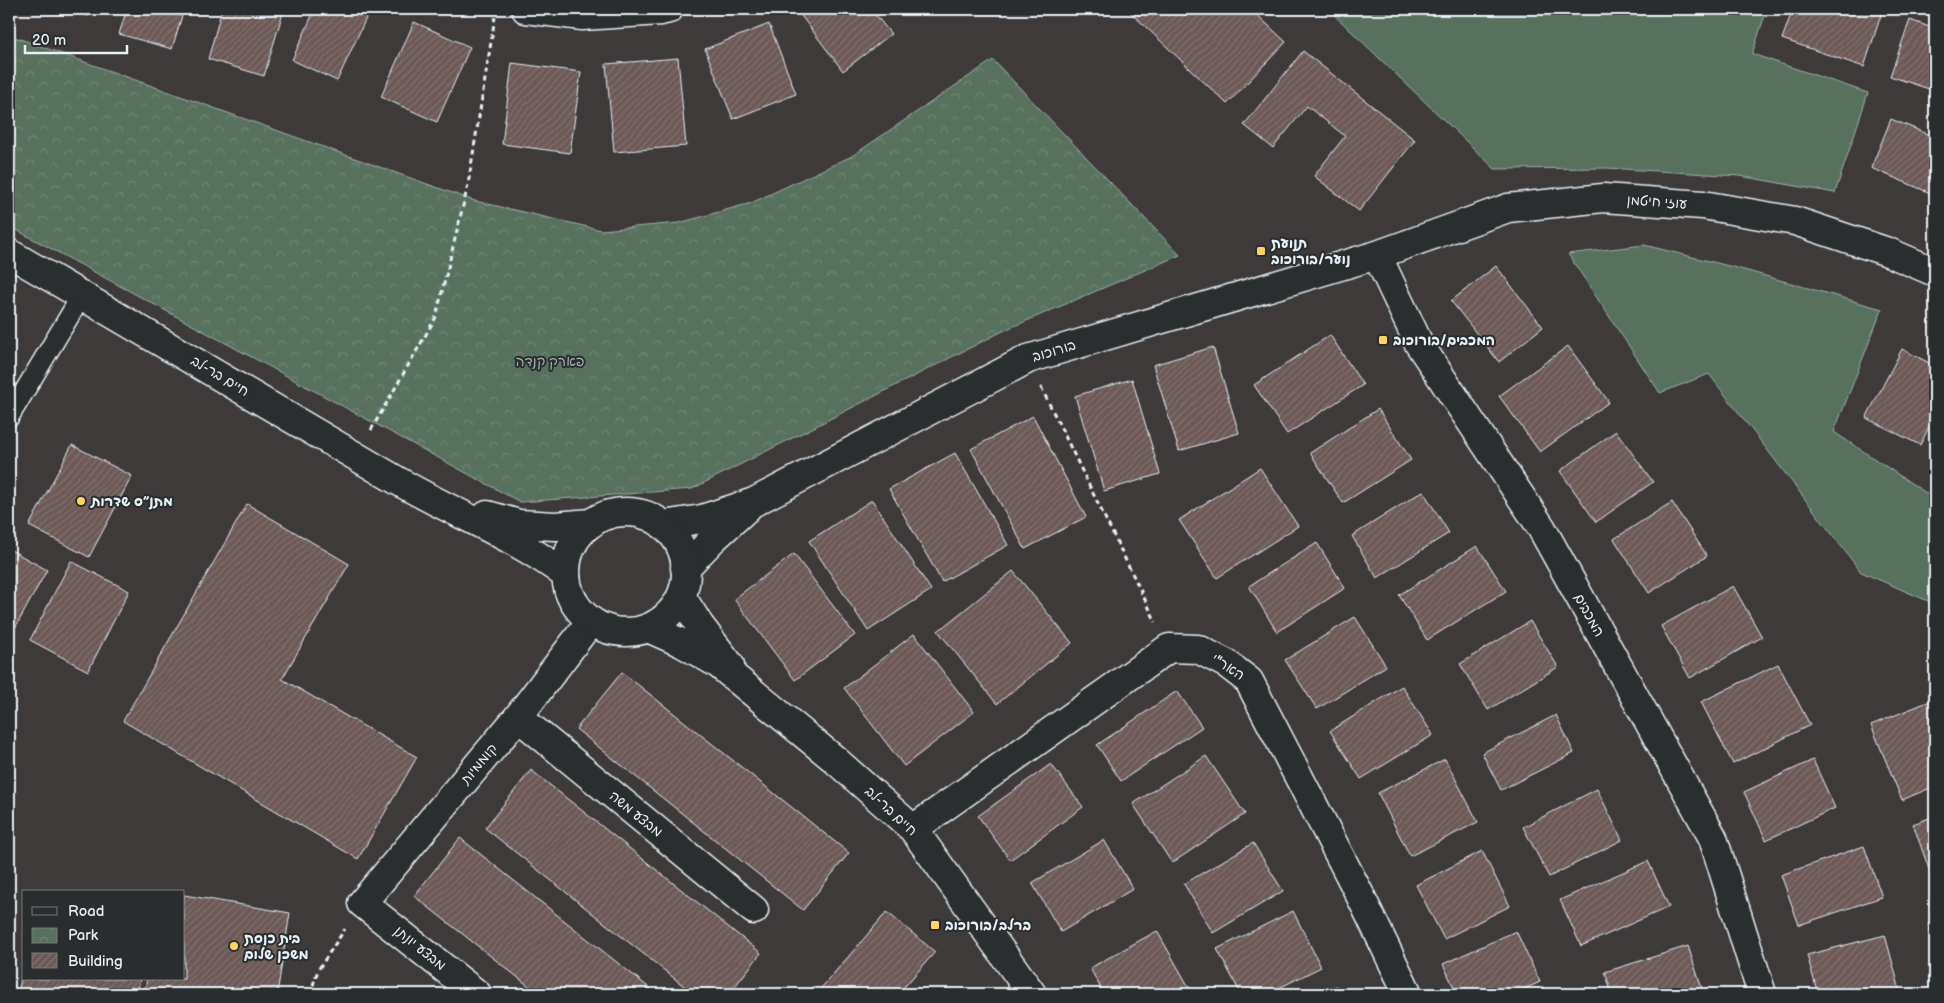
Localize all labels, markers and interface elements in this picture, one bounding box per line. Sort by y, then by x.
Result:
scale bar [25,22,128,54]
text: 20 m [32,31,66,50]
street label: עוזי חיטמן [1626,191,1688,213]
place label: תנועת נוער/בורוכוב [1271,235,1350,268]
marker: תנועת נוער/בורוכוב [1255,245,1267,257]
place label: המכבים/בורוכוב [1393,332,1495,349]
marker: המכבים/בורוכוב [1377,334,1389,346]
street label: בורוכוב [1030,336,1078,366]
street label: חיים בר-לב [188,352,252,400]
park label: פארק קנדה [515,353,585,370]
place label: מתנ״ס שדרות [89,493,173,510]
marker: מתנ״ס שדרות [75,495,87,507]
street label: המכבים [1570,590,1608,640]
street label: האר"י [1208,650,1248,684]
street label: קוממיות [456,740,501,789]
street label: חיים בר-לב [861,783,921,839]
street label: מבצע משה [606,787,666,841]
legend [22,890,185,980]
text: Road [68,902,104,921]
place label: ברלב/בורוכוב [945,917,1031,934]
marker: ברלב/בורוכוב [929,919,941,931]
street label: מבצע יונתן [391,922,449,974]
text: Park [68,926,99,945]
place label: בית כנסת משכן שלום [244,930,309,963]
marker: בית כנסת משכן שלום [228,940,240,952]
text: Building [68,952,123,971]

